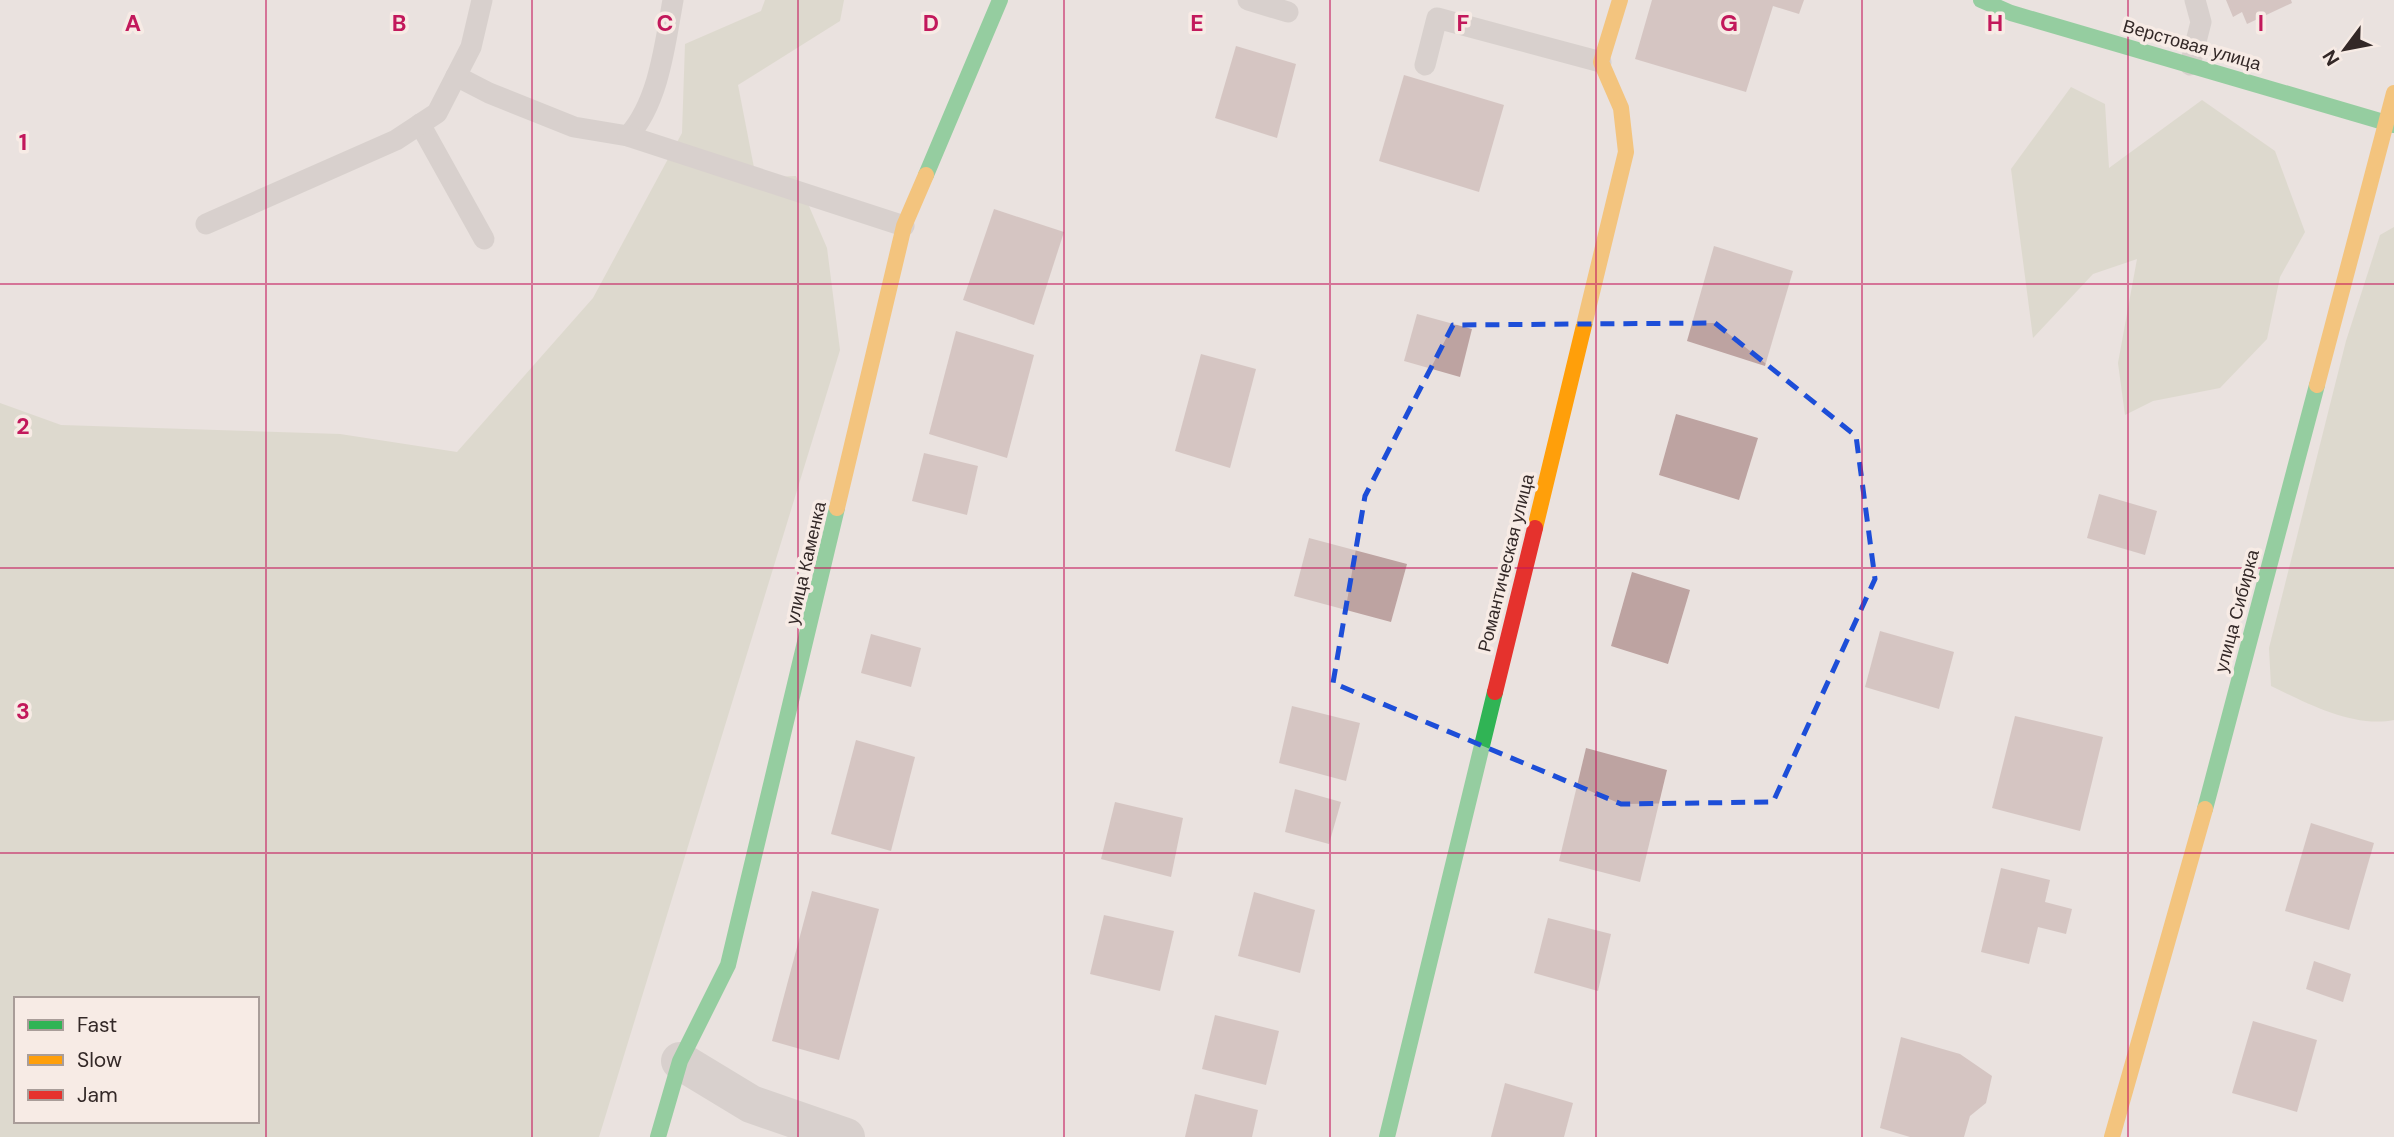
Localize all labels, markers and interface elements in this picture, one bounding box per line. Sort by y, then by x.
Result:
text: A [125,8,141,38]
text: B [392,8,406,38]
text: C [657,8,673,38]
text: D [923,8,939,38]
text: E [1190,8,1204,38]
text: F [1457,8,1470,38]
text: G [1720,8,1738,38]
text: H [1987,8,2003,38]
text: I [2258,8,2264,38]
street label: Верстовая улица [2120,14,2265,76]
north arrow [2310,14,2380,84]
text: N [2317,45,2345,70]
text: 1 [19,127,27,157]
text: 2 [16,411,30,441]
street label: Романтическая улица [1472,471,1540,654]
street label: улица Каменка [780,498,832,627]
street label: улица Сибирка [2209,546,2265,675]
text: 3 [16,696,30,726]
legend [14,997,259,1123]
text: Fast [77,1011,117,1039]
text: Slow [77,1046,122,1074]
text: Jam [77,1081,118,1109]

